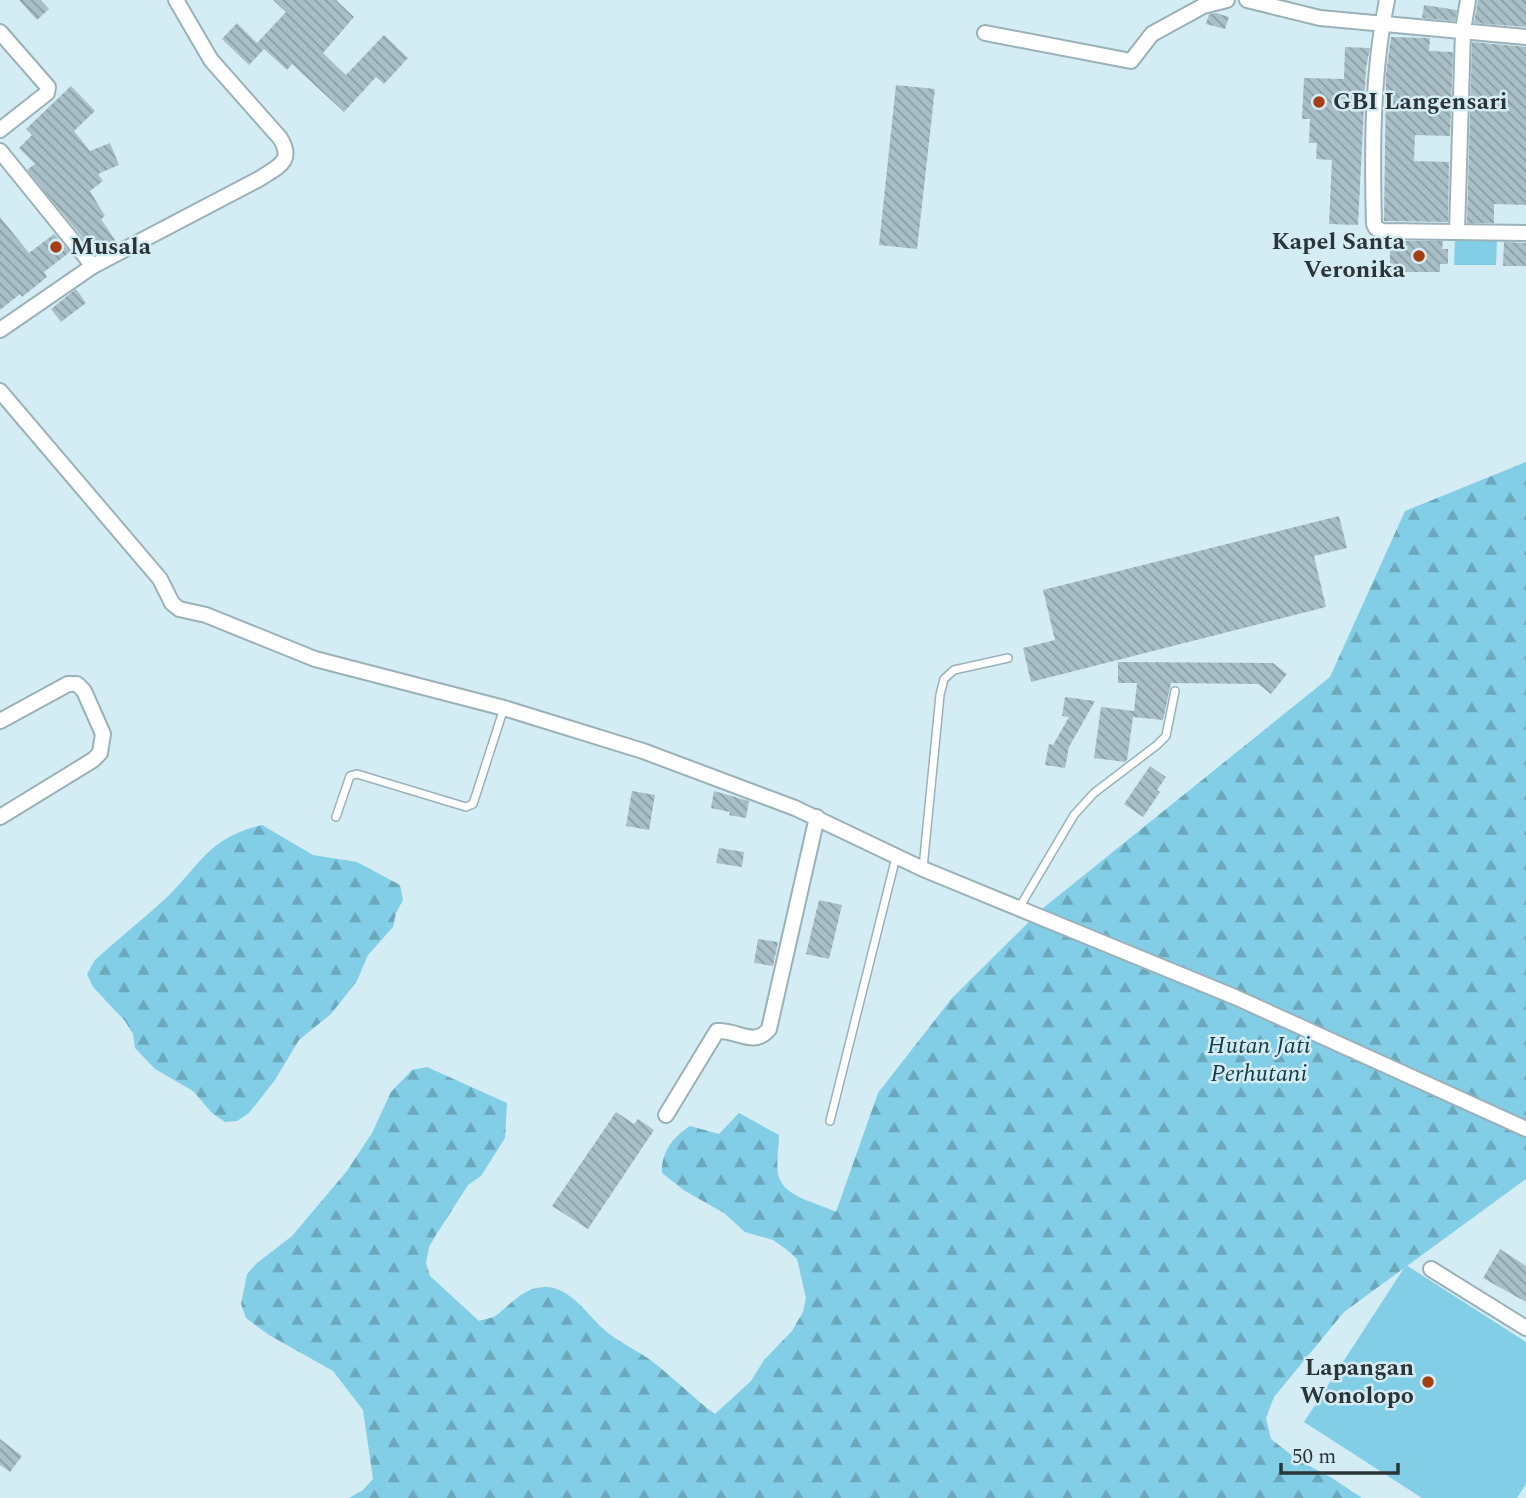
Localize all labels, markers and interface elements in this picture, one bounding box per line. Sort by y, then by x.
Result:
place label: GBI Langensari [1333,84,1507,120]
marker: GBI Langensari [1311,94,1327,110]
place label: Kapel Santa Veronika [1271,224,1406,288]
place label: Musala [70,229,152,265]
marker: Musala [48,239,64,255]
marker: Kapel Santa Veronika [1411,248,1427,264]
park label: Hutan Jati Perhutani [1207,1028,1311,1092]
place label: Lapangan Wonolopo [1300,1350,1414,1414]
marker: Lapangan Wonolopo [1420,1374,1436,1390]
scale bar [1281,1432,1398,1476]
text: 50 m [1292,1441,1336,1473]

